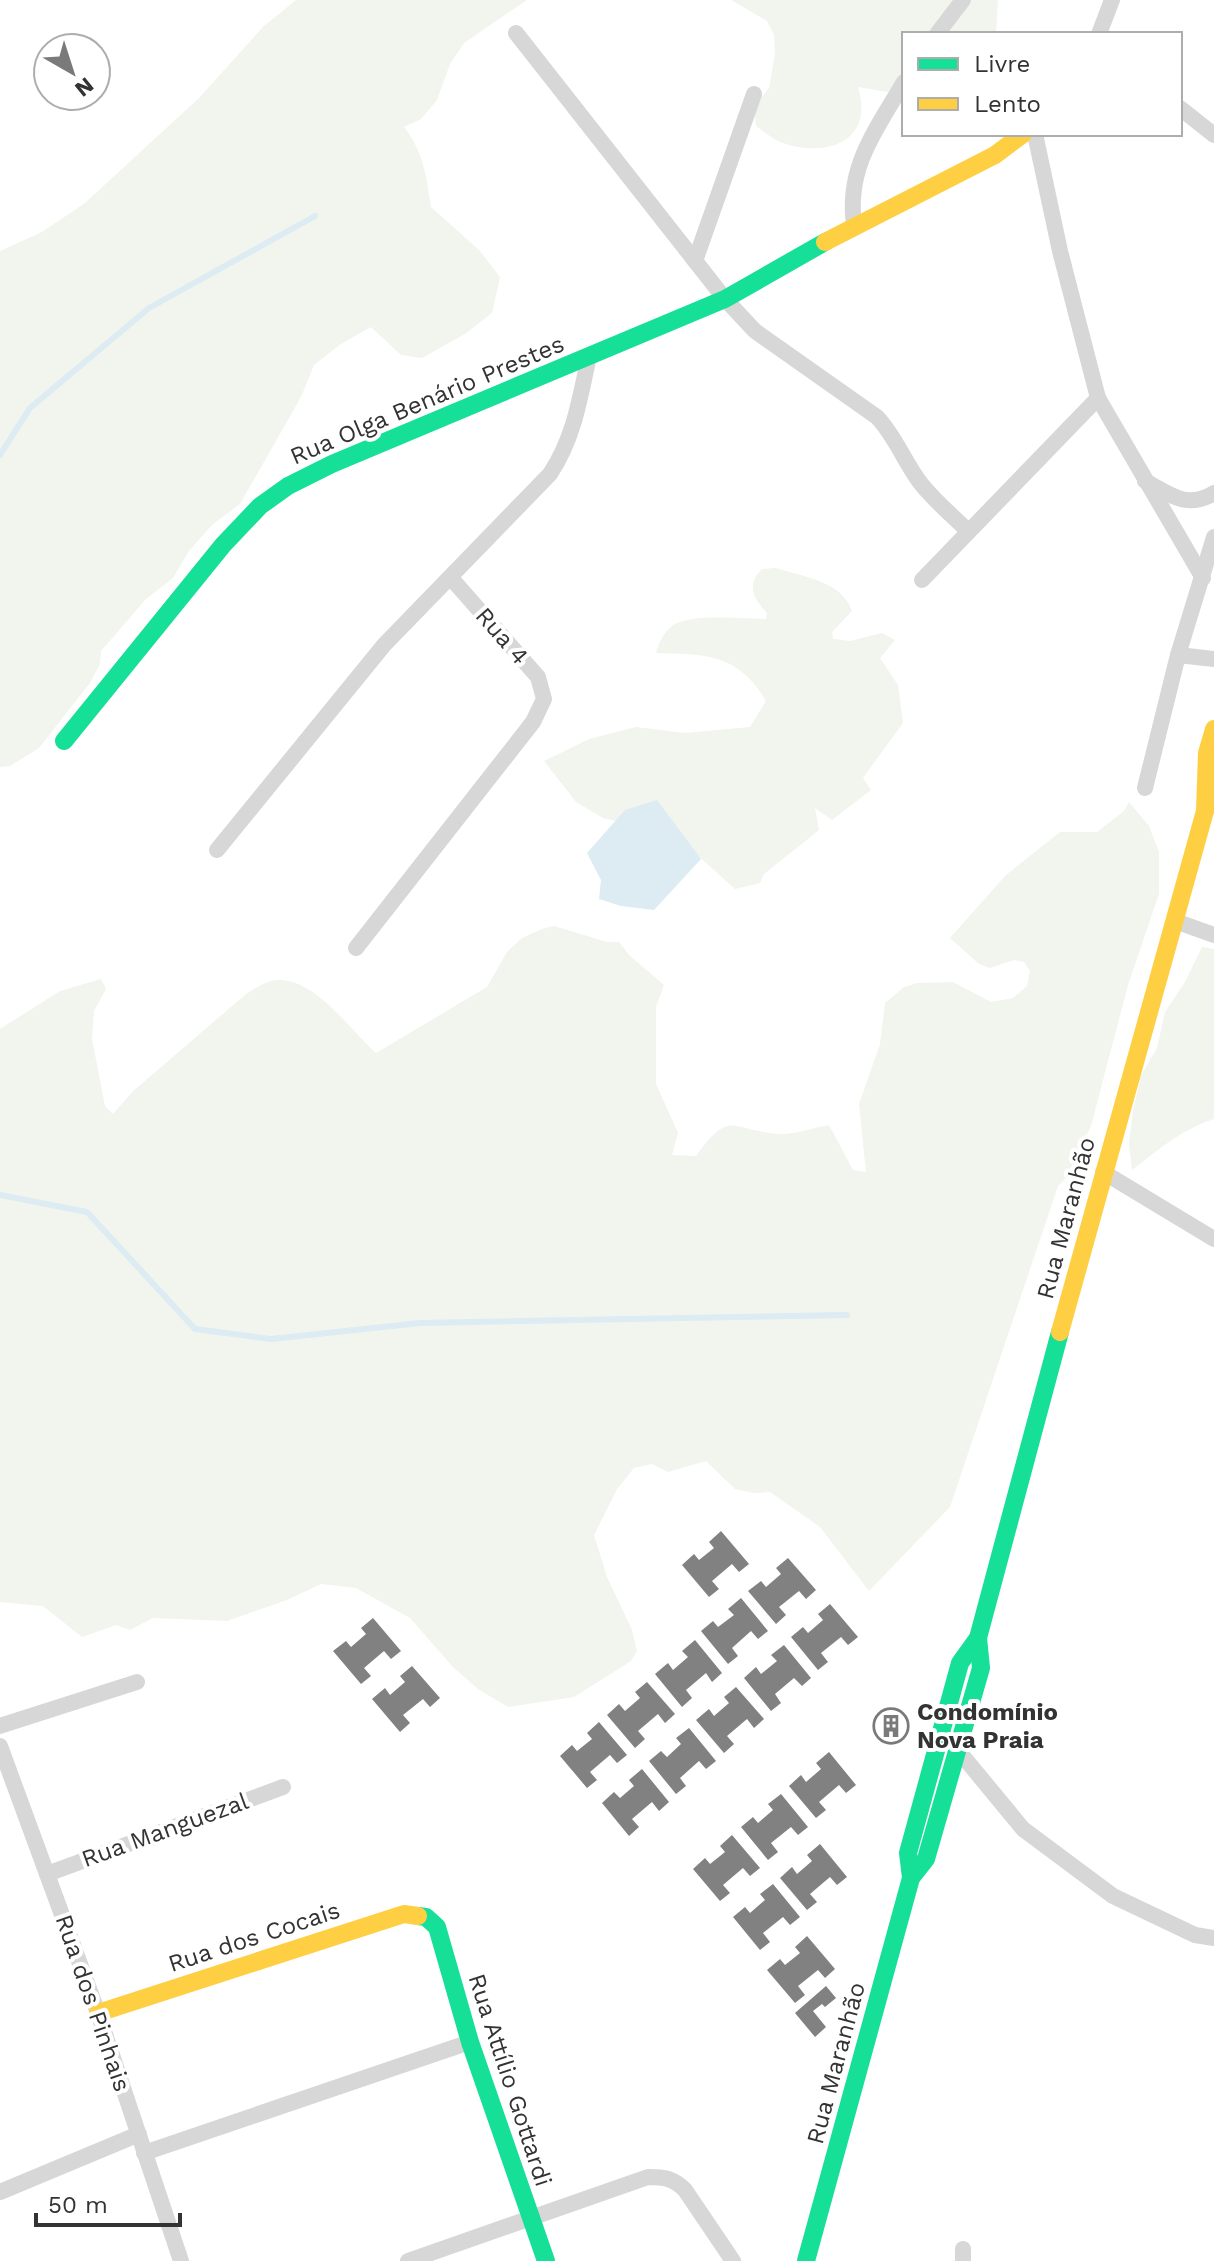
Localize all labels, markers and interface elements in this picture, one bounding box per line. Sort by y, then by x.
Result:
north arrow [32,32,112,112]
legend [902,32,1182,136]
text: Livre [974,50,1030,78]
text: N [70,72,98,102]
text: Lento [974,90,1041,118]
street label: Rua Olga Benário Prestes [286,330,568,470]
street label: Rua 4 [470,602,534,670]
street label: Rua Maranhão [1031,1134,1101,1302]
place label: Condomínio Nova Praia [917,1698,1058,1754]
building icon: Condomínio Nova Praia [872,1707,910,1745]
street label: Rua Manguezal [78,1787,253,1873]
street label: Rua dos Cocais [165,1896,343,1978]
street label: Rua dos Pinhais [50,1911,136,2095]
street label: Rua Attílio Gottardi [462,1970,558,2190]
street label: Rua Maranhão [801,1979,871,2147]
scale bar [36,2177,180,2227]
text: 50 m [48,2191,108,2219]

